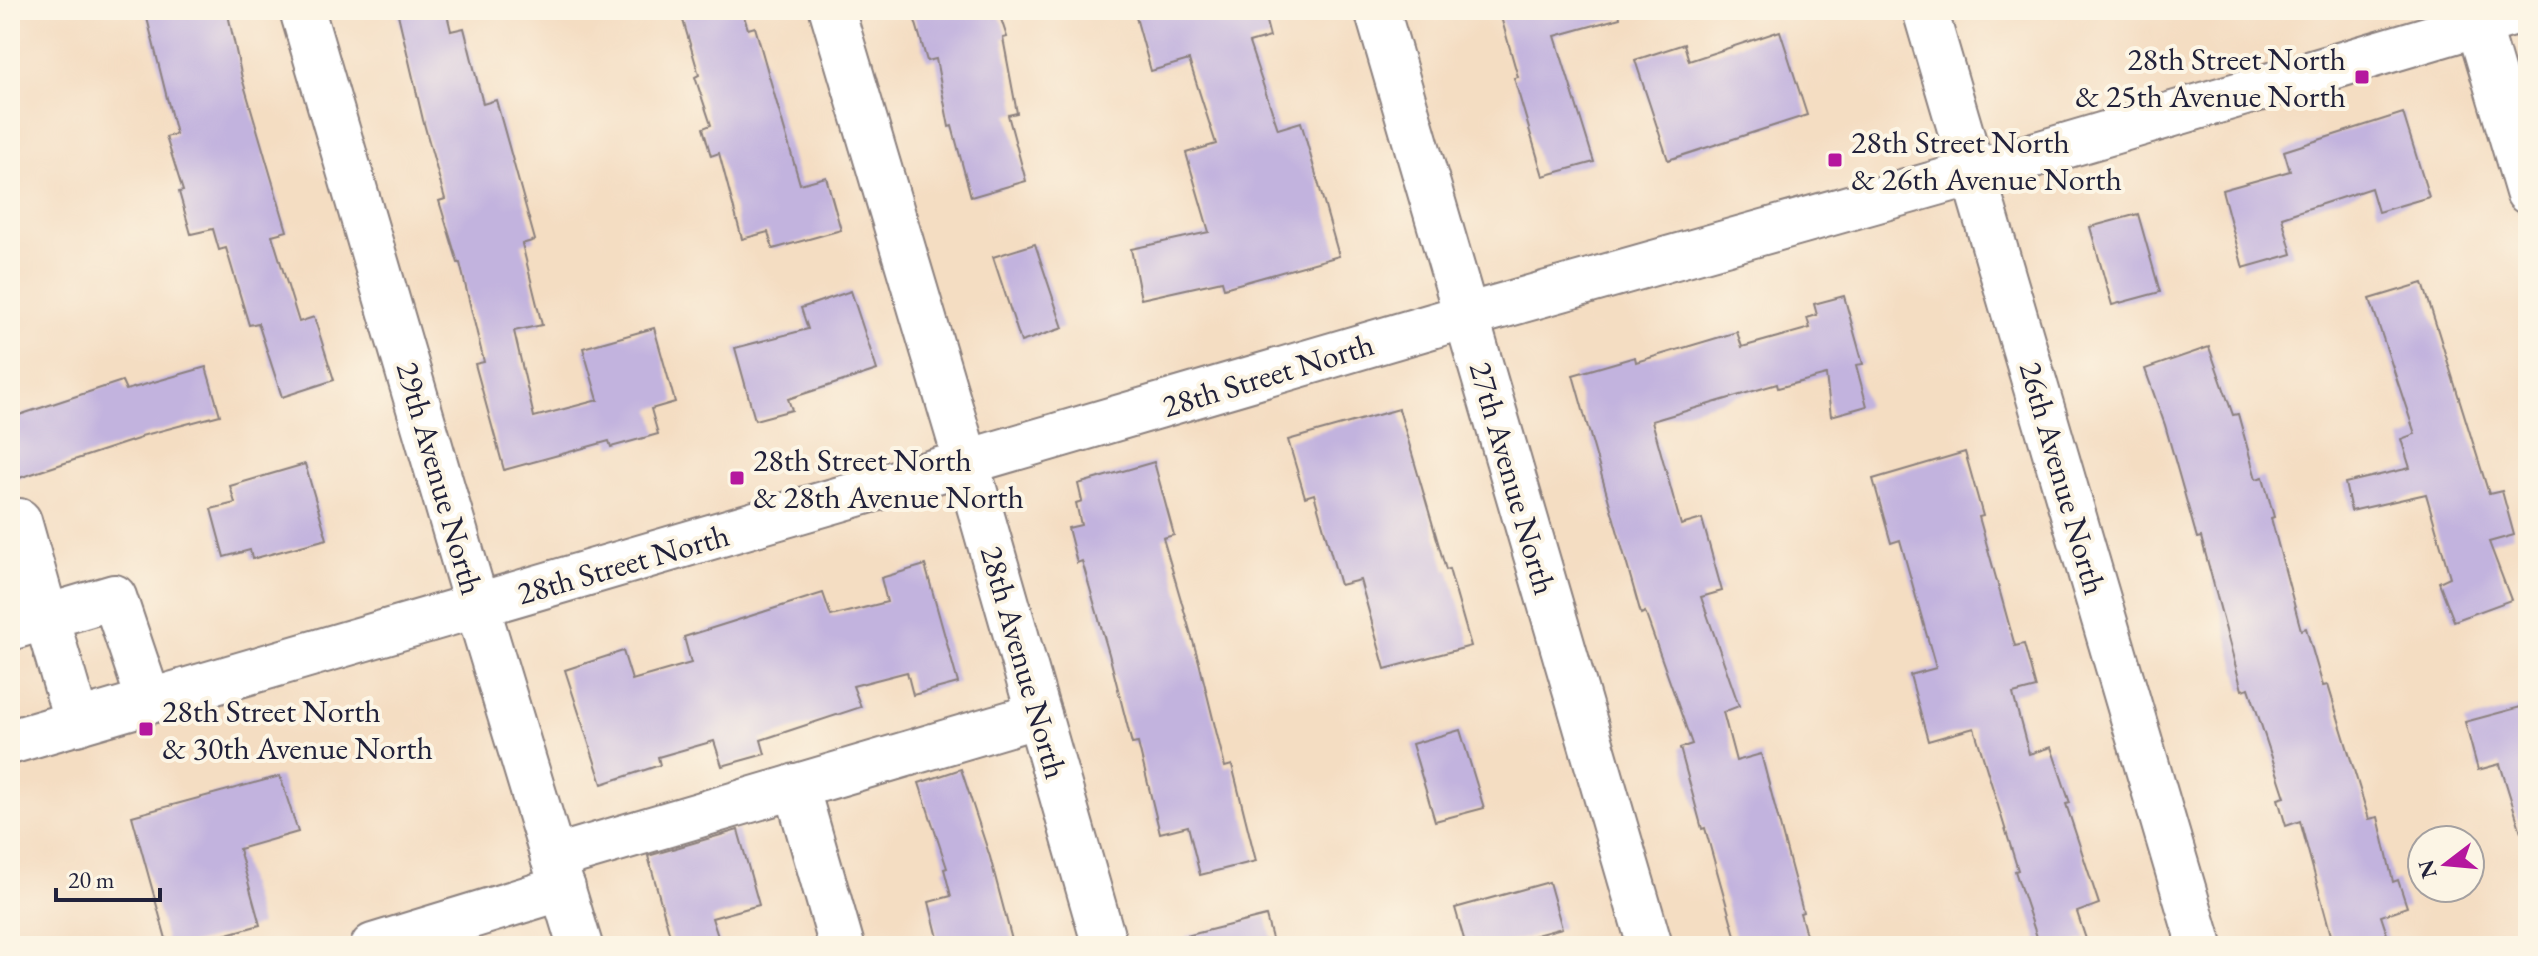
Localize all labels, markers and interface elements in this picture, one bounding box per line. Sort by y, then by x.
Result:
place label: 28th Street North & 25th Avenue North [2075,38,2346,117]
marker: 28th Street North & 25th Avenue North [2353,68,2371,86]
place label: 28th Street North & 26th Avenue North [1851,121,2122,200]
marker: 28th Street North & 26th Avenue North [1826,151,1844,169]
street label: 28th Street North [1157,323,1379,427]
street label: 29th Avenue North [387,357,493,599]
street label: 27th Avenue North [1460,357,1566,599]
street label: 26th Avenue North [2010,357,2116,599]
place label: 28th Street North & 28th Avenue North [753,439,1024,518]
marker: 28th Street North & 28th Avenue North [728,469,746,487]
street label: 28th Street North [512,514,734,614]
street label: 28th Avenue North [971,541,1077,783]
place label: 28th Street North & 30th Avenue North [162,690,433,769]
marker: 28th Street North & 30th Avenue North [137,720,155,738]
north arrow [2406,824,2486,904]
scale bar [56,852,160,902]
text: N [2411,857,2444,882]
text: 20 m [68,864,115,895]

